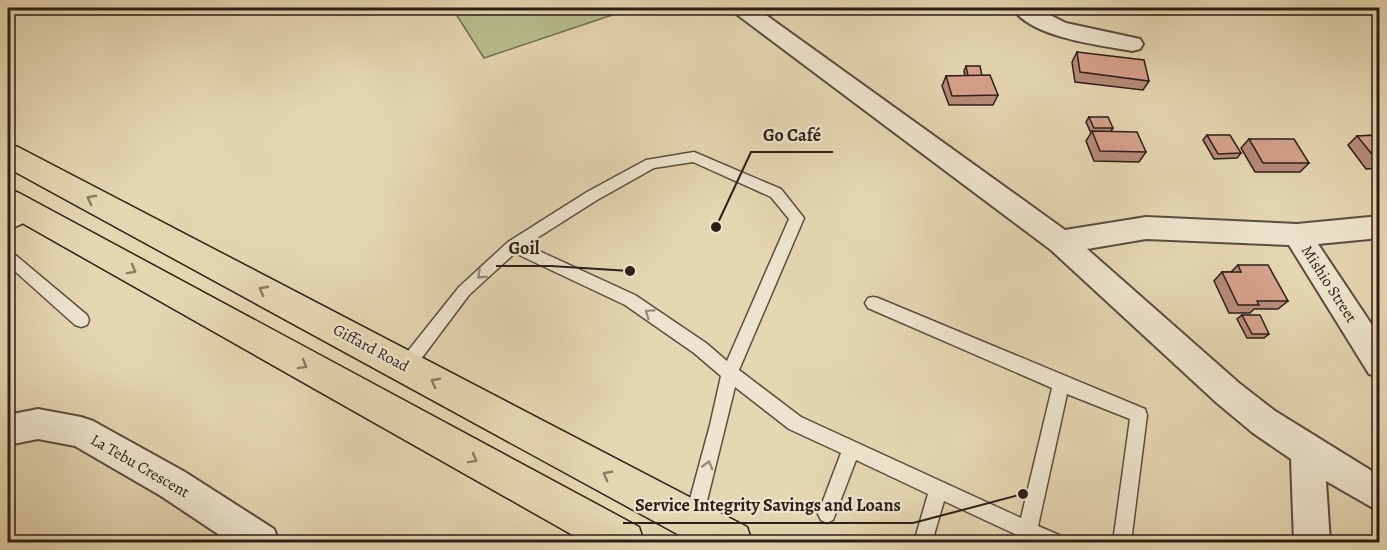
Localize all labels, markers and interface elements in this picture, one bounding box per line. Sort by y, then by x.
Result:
callout: Go Café [751,116,833,152]
text: Go Café [763,123,821,147]
one-way arrow [87,195,98,206]
callout: Goil [496,230,551,266]
text: Goil [509,236,540,260]
street label: Mishio Street [1296,241,1362,327]
one-way arrow [126,263,136,274]
one-way arrow [477,268,488,279]
one-way arrow [259,286,270,297]
one-way arrow [645,309,656,320]
street label: Giffard Road [329,319,413,377]
one-way arrow [296,357,307,369]
one-way arrow [431,378,442,389]
street label: La Tebu Crescent [87,429,193,503]
one-way arrow [467,452,477,463]
one-way arrow [701,460,714,470]
one-way arrow [603,471,613,482]
callout: Service Integrity Savings and Loans [623,487,913,523]
text: Service Integrity Savings and Loans [635,493,901,517]

